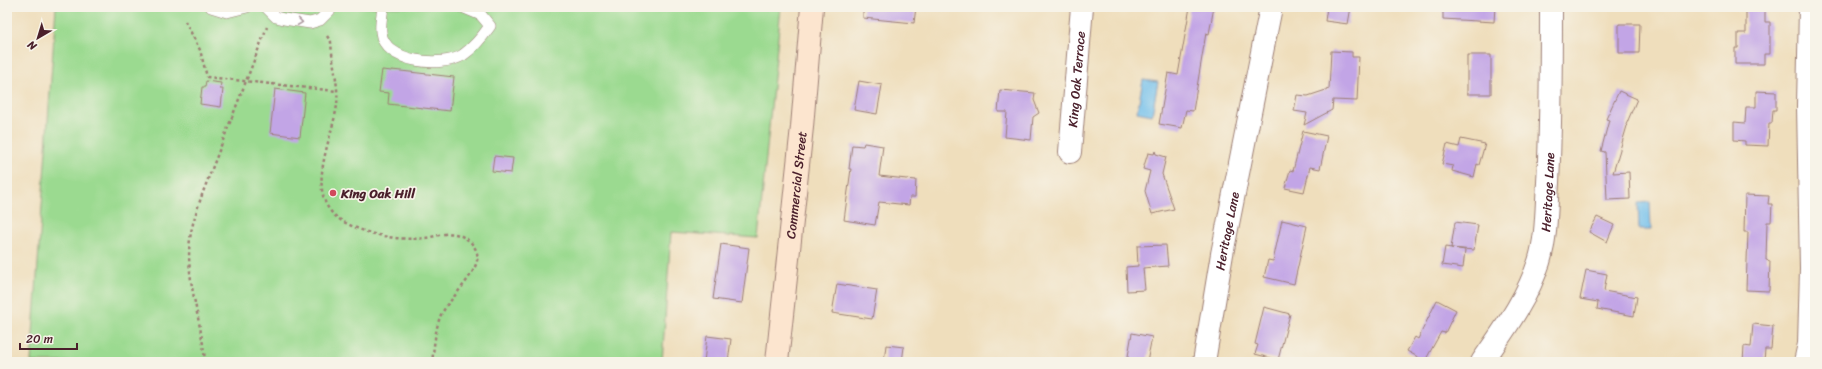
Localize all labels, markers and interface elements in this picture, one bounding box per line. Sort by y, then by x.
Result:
one-way arrow [297,17,303,26]
north arrow [18,18,58,58]
street label: King Oak Terrace [1061,30,1091,128]
text: N [23,35,42,56]
street label: Commercial Street [779,130,813,240]
street label: Heritage Lane [1534,152,1561,233]
place label: King Oak Hill [340,182,416,205]
marker: King Oak Hill [328,188,338,198]
street label: Heritage Lane [1208,190,1246,272]
scale bar [20,325,77,351]
text: 20 m [26,328,53,350]

